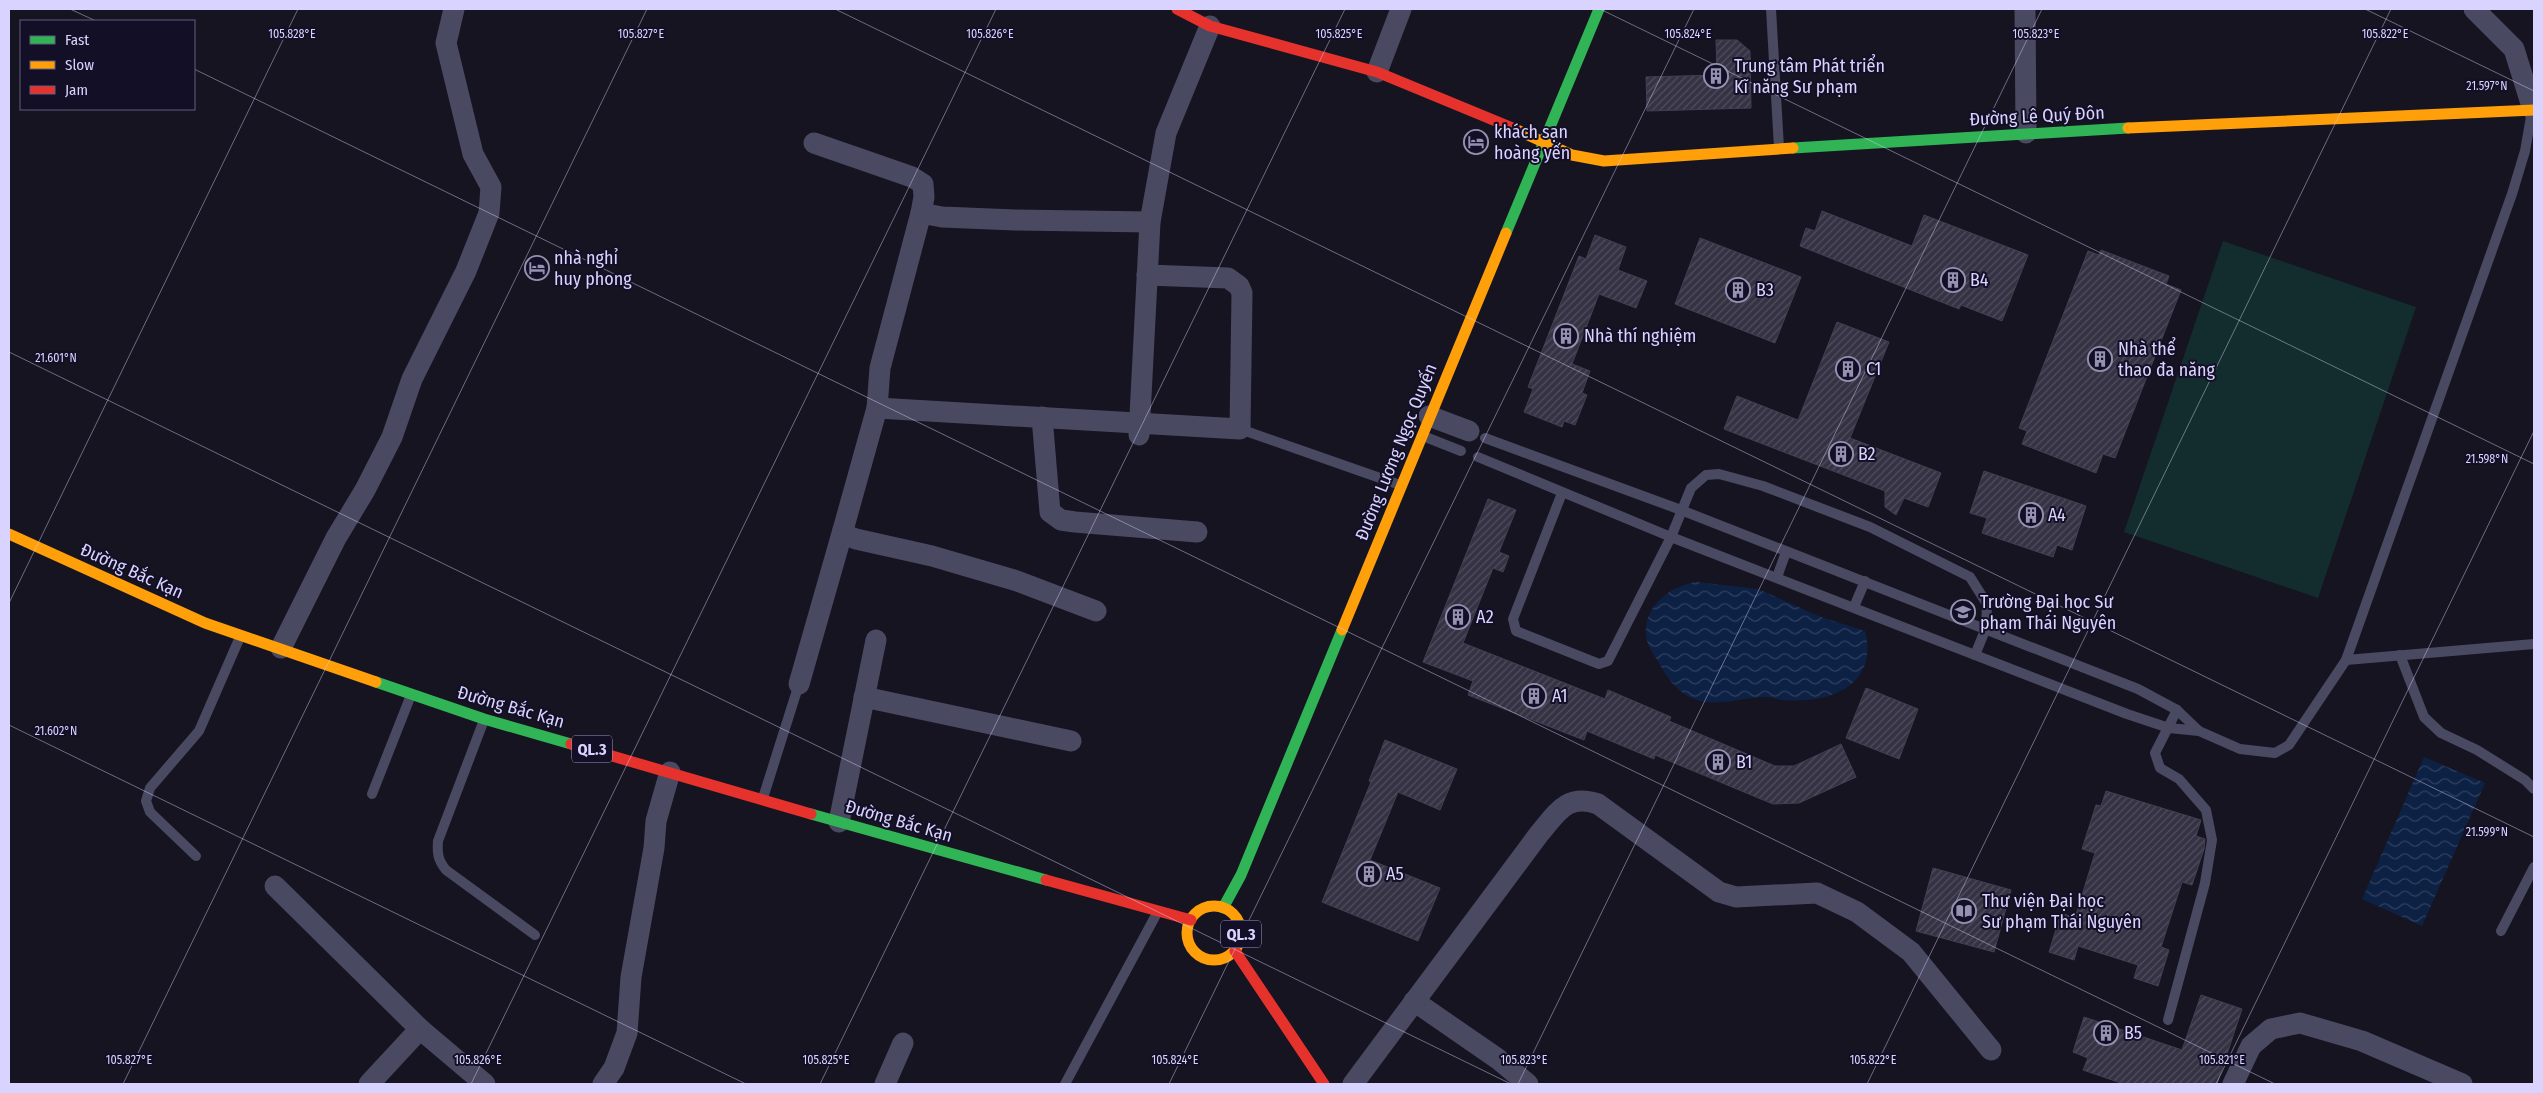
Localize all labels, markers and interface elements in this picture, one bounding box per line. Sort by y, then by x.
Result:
legend [20,20,195,110]
text: 105.828°E [268,27,316,41]
text: 105.827°E [618,27,665,41]
text: 105.826°E [966,27,1014,41]
text: 105.825°E [1316,27,1363,41]
text: 105.824°E [1664,27,1712,41]
text: 105.823°E [2013,27,2060,41]
text: 105.822°E [2362,27,2409,41]
text: Fast [65,31,89,49]
place label: Trung tâm Phát triển Kĩ năng Sư phạm [1734,54,1885,98]
text: Slow [65,56,94,74]
building icon: Trung tâm Phát triển Kĩ năng Sư phạm [1703,63,1729,89]
text: 21.597°N [2466,79,2508,93]
text: Jam [65,81,88,99]
street label: Đường Lê Quý Đôn [1969,101,2105,131]
place label: khách sạn hoàng yến [1494,121,1570,164]
hotel icon: khách sạn hoàng yến [1463,129,1489,155]
place label: nhà nghỉ huy phong [554,247,632,290]
hotel icon: nhà nghỉ huy phong [524,255,550,281]
building icon: B4 [1940,267,1966,293]
place label: B4 [1970,269,1989,291]
building icon: B3 [1725,277,1751,303]
place label: B3 [1756,279,1774,301]
building icon: Nhà thí nghiệm [1553,323,1579,349]
place label: Nhà thí nghiệm [1584,325,1696,347]
place label: Nhà thể thao đa năng [2118,337,2215,381]
building icon: Nhà thể thao đa năng [2087,346,2113,372]
text: 21.601°N [35,351,77,365]
building icon: C1 [1835,356,1861,382]
place label: C1 [1866,358,1881,380]
street label: Đường Lương Ngọc Quyến [1350,360,1442,544]
building icon: B2 [1828,441,1854,467]
place label: B2 [1858,443,1876,465]
text: 21.598°N [2466,452,2508,466]
building icon: A4 [2018,502,2044,528]
place label: A4 [2048,504,2066,526]
street label: Đường Bắc Kạn [77,538,187,604]
place label: Trường Đại học Sư phạm Thái Nguyên [1980,591,2116,634]
school or university icon: Trường Đại học Sư phạm Thái Nguyên [1950,599,1976,625]
building icon: A2 [1445,604,1471,630]
place label: A2 [1476,606,1494,628]
street label: Đường Bắc Kạn [455,680,567,733]
building icon: A1 [1521,683,1547,709]
place label: A1 [1552,685,1568,707]
text: 21.602°N [35,724,77,738]
road number: QL.3 [572,736,612,762]
building icon: B1 [1705,749,1731,775]
place label: B1 [1736,751,1752,773]
street label: Đường Bắc Kạn [843,794,955,847]
text: 21.599°N [2466,825,2508,839]
building icon: A5 [1356,861,1382,887]
place label: A5 [1386,863,1404,885]
place label: Thư viện Đại học Sư phạm Thái Nguyên [1982,890,2141,933]
library icon: Thư viện Đại học Sư phạm Thái Nguyên [1951,898,1977,924]
road number: QL.3 [1221,921,1261,948]
building icon: B5 [2093,1020,2119,1046]
place label: B5 [2124,1022,2142,1044]
text: 105.827°E [106,1053,153,1067]
text: 105.826°E [454,1053,502,1067]
text: 105.825°E [803,1053,850,1067]
text: 105.824°E [1151,1053,1199,1067]
text: 105.823°E [1501,1053,1548,1067]
text: 105.822°E [1850,1053,1897,1067]
text: 105.821°E [2199,1053,2245,1067]

